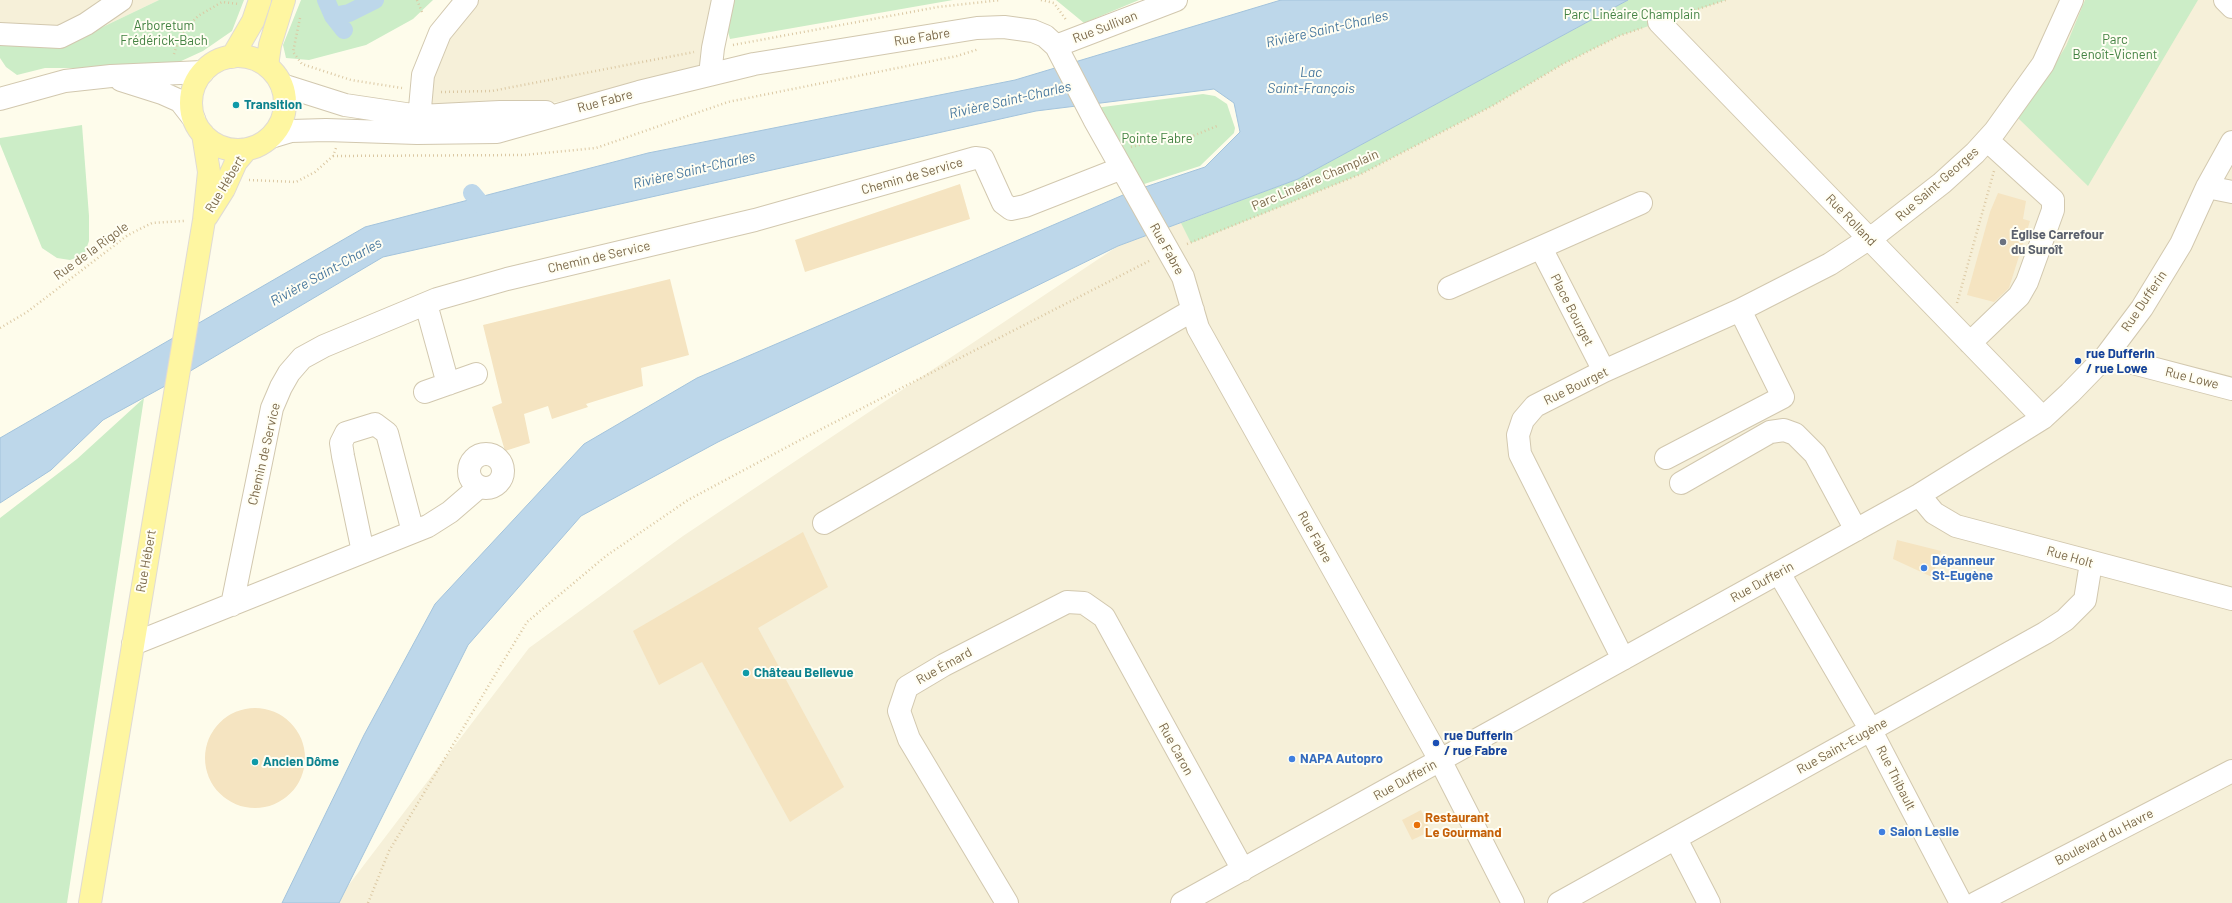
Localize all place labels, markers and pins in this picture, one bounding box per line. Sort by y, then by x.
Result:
place label: Transition [244,97,302,113]
marker: Transition [231,100,241,110]
place label: Église Carrefour du Suroît [2011,227,2104,258]
marker: Église Carrefour du Suroît [1998,237,2008,247]
place label: rue Dufferin / rue Lowe [2086,346,2155,377]
marker: rue Dufferin / rue Lowe [2073,356,2083,366]
place label: Dépanneur St-Eugène [1932,553,1995,584]
marker: Dépanneur St-Eugène [1919,563,1929,573]
place label: Château Bellevue [754,665,853,681]
marker: Château Bellevue [741,668,751,678]
place label: rue Dufferin / rue Fabre [1444,728,1513,759]
marker: rue Dufferin / rue Fabre [1431,738,1441,748]
place label: NAPA Autopro [1300,751,1383,767]
place label: Ancien Dôme [263,754,339,770]
marker: NAPA Autopro [1287,754,1297,764]
marker: Ancien Dôme [250,757,260,767]
place label: Restaurant Le Gourmand [1425,810,1502,841]
marker: Restaurant Le Gourmand [1412,820,1422,830]
place label: Salon Leslie [1890,824,1959,840]
marker: Salon Leslie [1877,827,1887,837]

